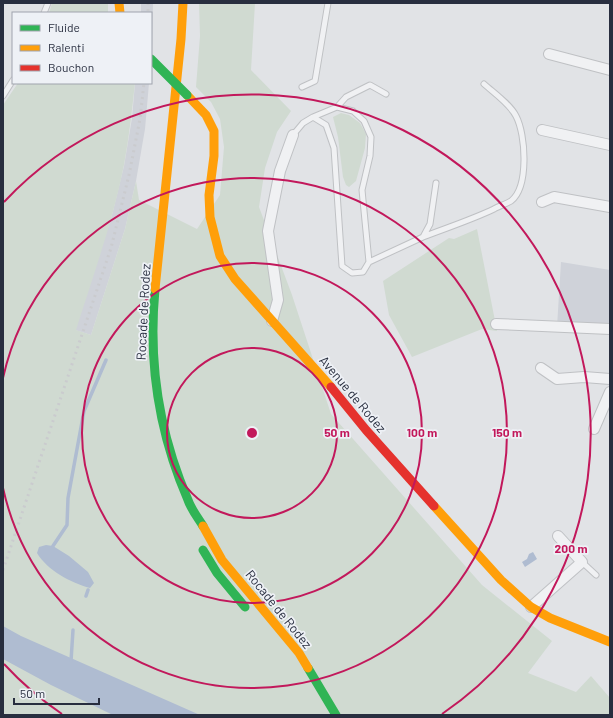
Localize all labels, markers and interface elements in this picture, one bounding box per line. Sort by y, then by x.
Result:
legend [12,12,152,84]
text: Fluide [48,20,80,34]
text: Ralenti [48,40,85,54]
text: Bouchon [48,60,94,74]
street label: Rocade de Rodez [132,263,154,361]
street label: Avenue de Rodez [316,352,390,436]
text: 50 m [324,425,350,439]
text: 100 m [407,425,437,439]
text: 150 m [492,425,522,439]
centre of rings [245,426,259,440]
text: 200 m [555,541,587,555]
street label: Rocade de Rodez [242,566,316,652]
scale bar [14,680,99,706]
text: 50 m [20,686,45,700]

